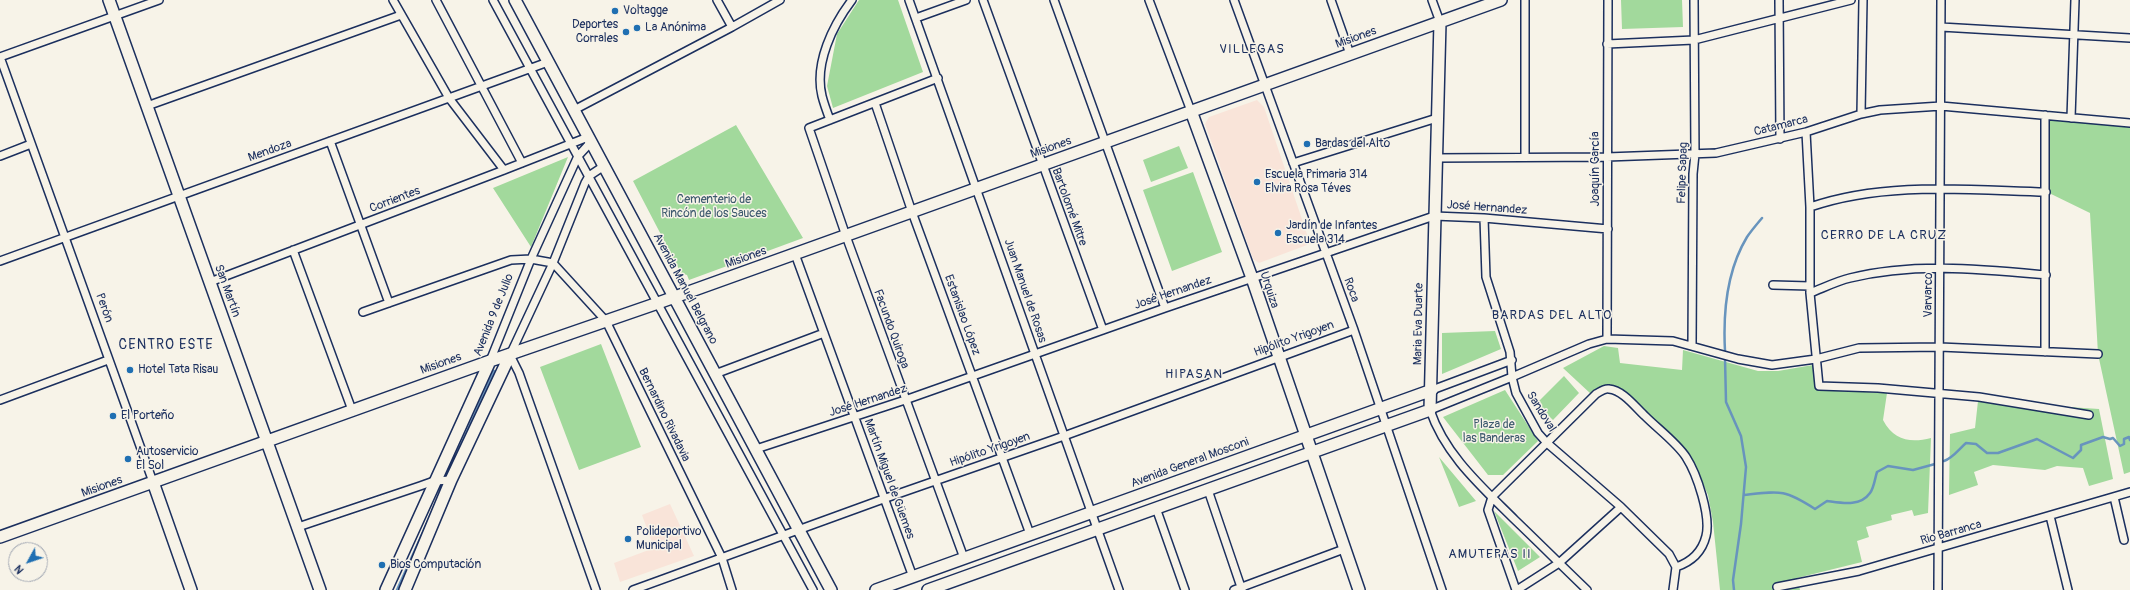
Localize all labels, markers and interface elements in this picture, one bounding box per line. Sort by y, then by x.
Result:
place label: Voltagge [623,4,668,18]
marker: Voltagge [610,6,620,16]
place label: Deportes Corrales [572,18,618,46]
place label: La Anónima [645,21,706,35]
marker: La Anónima [632,23,642,33]
street label: Misiones [1333,24,1379,52]
marker: Deportes Corrales [621,27,631,37]
district label: VILLEGAS [1219,42,1285,58]
street label: Catamarca [1752,112,1810,140]
street label: Joaquín García [1589,131,1603,207]
street label: Misiones [1028,134,1074,162]
street label: Mendoza [246,137,294,165]
place label: Bardas del Alto [1315,137,1390,151]
marker: Bardas del Alto [1302,139,1312,149]
street label: Felipe Sapag [1675,142,1691,204]
street label: Bartolomé Mitre [1048,166,1090,248]
place label: Escuela Primaria 314 Elvira Rosa Téves [1265,168,1367,196]
marker: Escuela Primaria 314 Elvira Rosa Téves [1252,177,1262,187]
street label: Corrientes [368,184,422,216]
park label: Cementerio de Rincón de los Sauces [661,193,767,221]
street label: José Hernandez [1446,198,1528,218]
place label: Jardín de Infantes Escuela 314 [1286,219,1377,247]
marker: Jardín de Infantes Escuela 314 [1273,228,1283,238]
district label: CERRO DE LA CRUZ [1821,228,1947,244]
street label: Avenida Manuel Belgrano [650,231,720,347]
street label: Juan Manuel de Rosas [1001,237,1049,345]
street label: Misiones [723,244,769,272]
street label: San Martín [211,263,243,319]
street label: Urquiza [1256,270,1282,310]
street label: Avenida 9 de Julio [471,272,517,358]
street label: Estanislao López [941,273,983,357]
street label: José Hernandez [1132,273,1214,313]
street label: Varvarco [1922,273,1936,317]
street label: Roca [1340,276,1362,304]
street label: Maria Eva Duarte [1411,283,1427,365]
street label: Facundo Quiroga [870,287,912,371]
street label: Perón [92,291,116,325]
district label: BARDAS DEL ALTO [1492,308,1612,324]
street label: Hipólito Yrigoyen [1252,318,1336,360]
district label: CENTRO ESTE [119,337,213,353]
street label: Misiones [418,350,464,378]
place label: Hotel Tata Risau [138,363,218,377]
marker: Hotel Tata Risau [125,365,135,375]
street label: Bernardino Rivadavia [635,366,693,464]
district label: HIPASAN [1165,367,1223,383]
street label: José Hernandez [827,382,909,420]
street label: Sandoval [1523,389,1559,435]
place label: El Porteño [121,409,174,423]
marker: El Porteño [108,411,118,421]
street label: Martín Miguel de Güemes [861,417,917,541]
park label: Plaza de las Banderas [1463,418,1525,446]
street label: Hipólito Yrigoyen [948,429,1032,471]
street label: Avenida General Mosconi [1129,435,1251,491]
place label: Autoservicio El Sol [136,445,198,473]
marker: Autoservicio El Sol [123,454,133,464]
street label: Misiones [79,473,125,501]
street label: Rio Barranca [1919,517,1983,549]
place label: Polideportivo Municipal [636,525,702,553]
marker: Polideportivo Municipal [623,534,633,544]
north arrow [8,542,48,582]
district label: AMUTEPAS II [1448,547,1532,563]
place label: Bios Computación [390,558,481,572]
marker: Bios Computación [377,560,387,570]
text: N [12,562,27,576]

